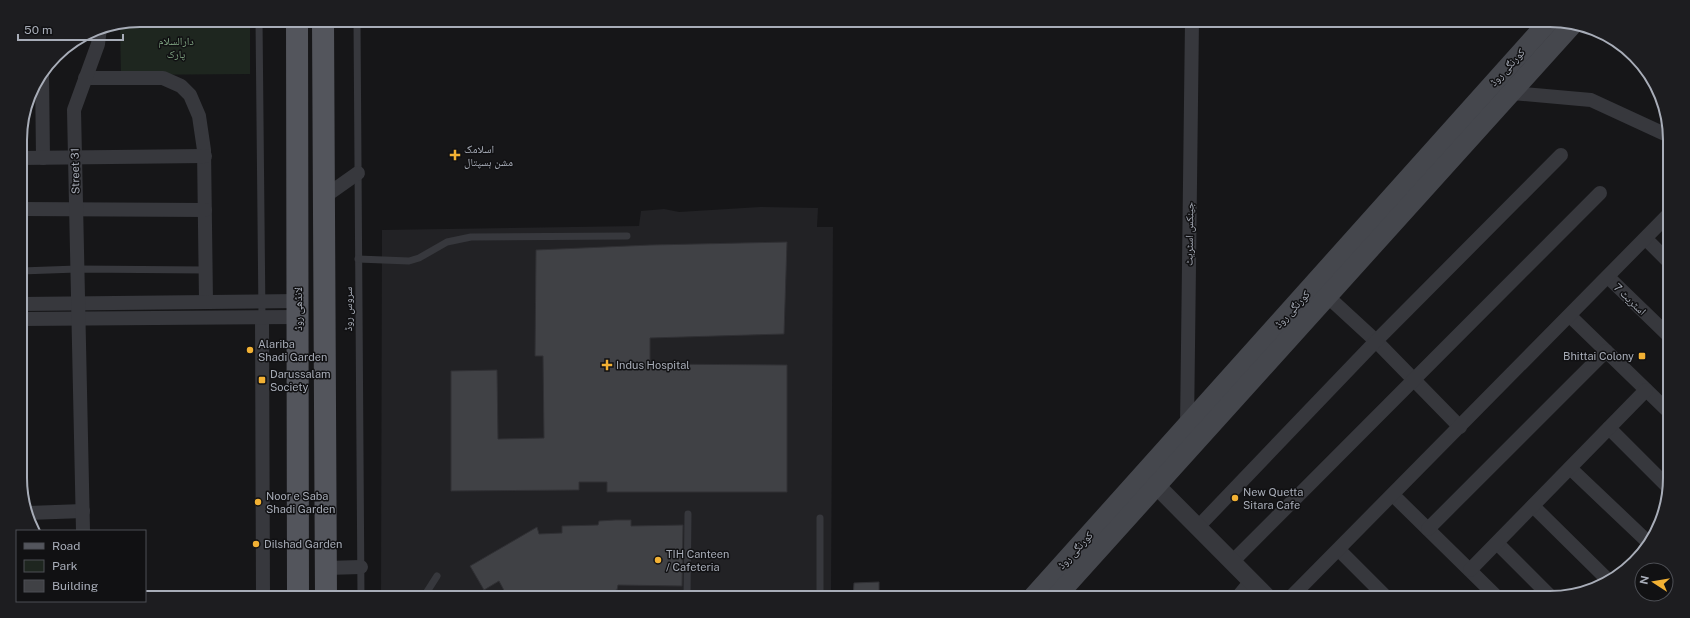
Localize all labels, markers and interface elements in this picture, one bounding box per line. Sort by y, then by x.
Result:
scale bar [18,16,123,42]
text: 50 m [24,23,52,37]
park label: دارالسلام پارک [158,35,194,61]
street label: کورنگی روڈ [1487,45,1528,89]
place label: اسلامک مشن ہسپتال [464,143,513,169]
street label: Street 31 [69,148,81,194]
marker: اسلامک مشن ہسپتال [449,149,461,161]
street label: جینکس اسٹریٹ [1182,202,1197,266]
street label: اسٹریٹ 7 [1611,281,1649,317]
street label: لانڈھی روڈ [292,287,305,331]
street label: سروس روڈ [342,287,355,331]
street label: کورنگی روڈ [1272,287,1313,331]
place label: Alariba Shadi Garden [258,338,327,363]
marker: Alariba Shadi Garden [245,345,255,355]
place label: Bhittai Colony [1563,350,1634,362]
marker: Bhittai Colony [1637,351,1647,361]
marker: Indus Hospital [601,359,613,371]
place label: Indus Hospital [616,359,690,371]
place label: Darussalam Society [270,368,331,393]
marker: Darussalam Society [257,375,267,385]
place label: New Quetta Sitara Cafe [1243,486,1303,511]
place label: Noor e Saba Shadi Garden [266,490,335,515]
marker: New Quetta Sitara Cafe [1230,493,1240,503]
marker: Noor e Saba Shadi Garden [253,497,263,507]
street label: کورنگی روڈ [1055,528,1096,572]
legend [16,530,146,602]
place label: Dilshad Garden [264,538,342,550]
text: Road [52,539,80,553]
marker: Dilshad Garden [251,539,261,549]
place label: TIH Canteen / Cafeteria [666,548,729,573]
marker: TIH Canteen / Cafeteria [653,555,663,565]
text: Park [52,559,78,573]
north arrow [1634,562,1674,602]
text: N [1637,574,1651,585]
text: Building [52,579,98,593]

